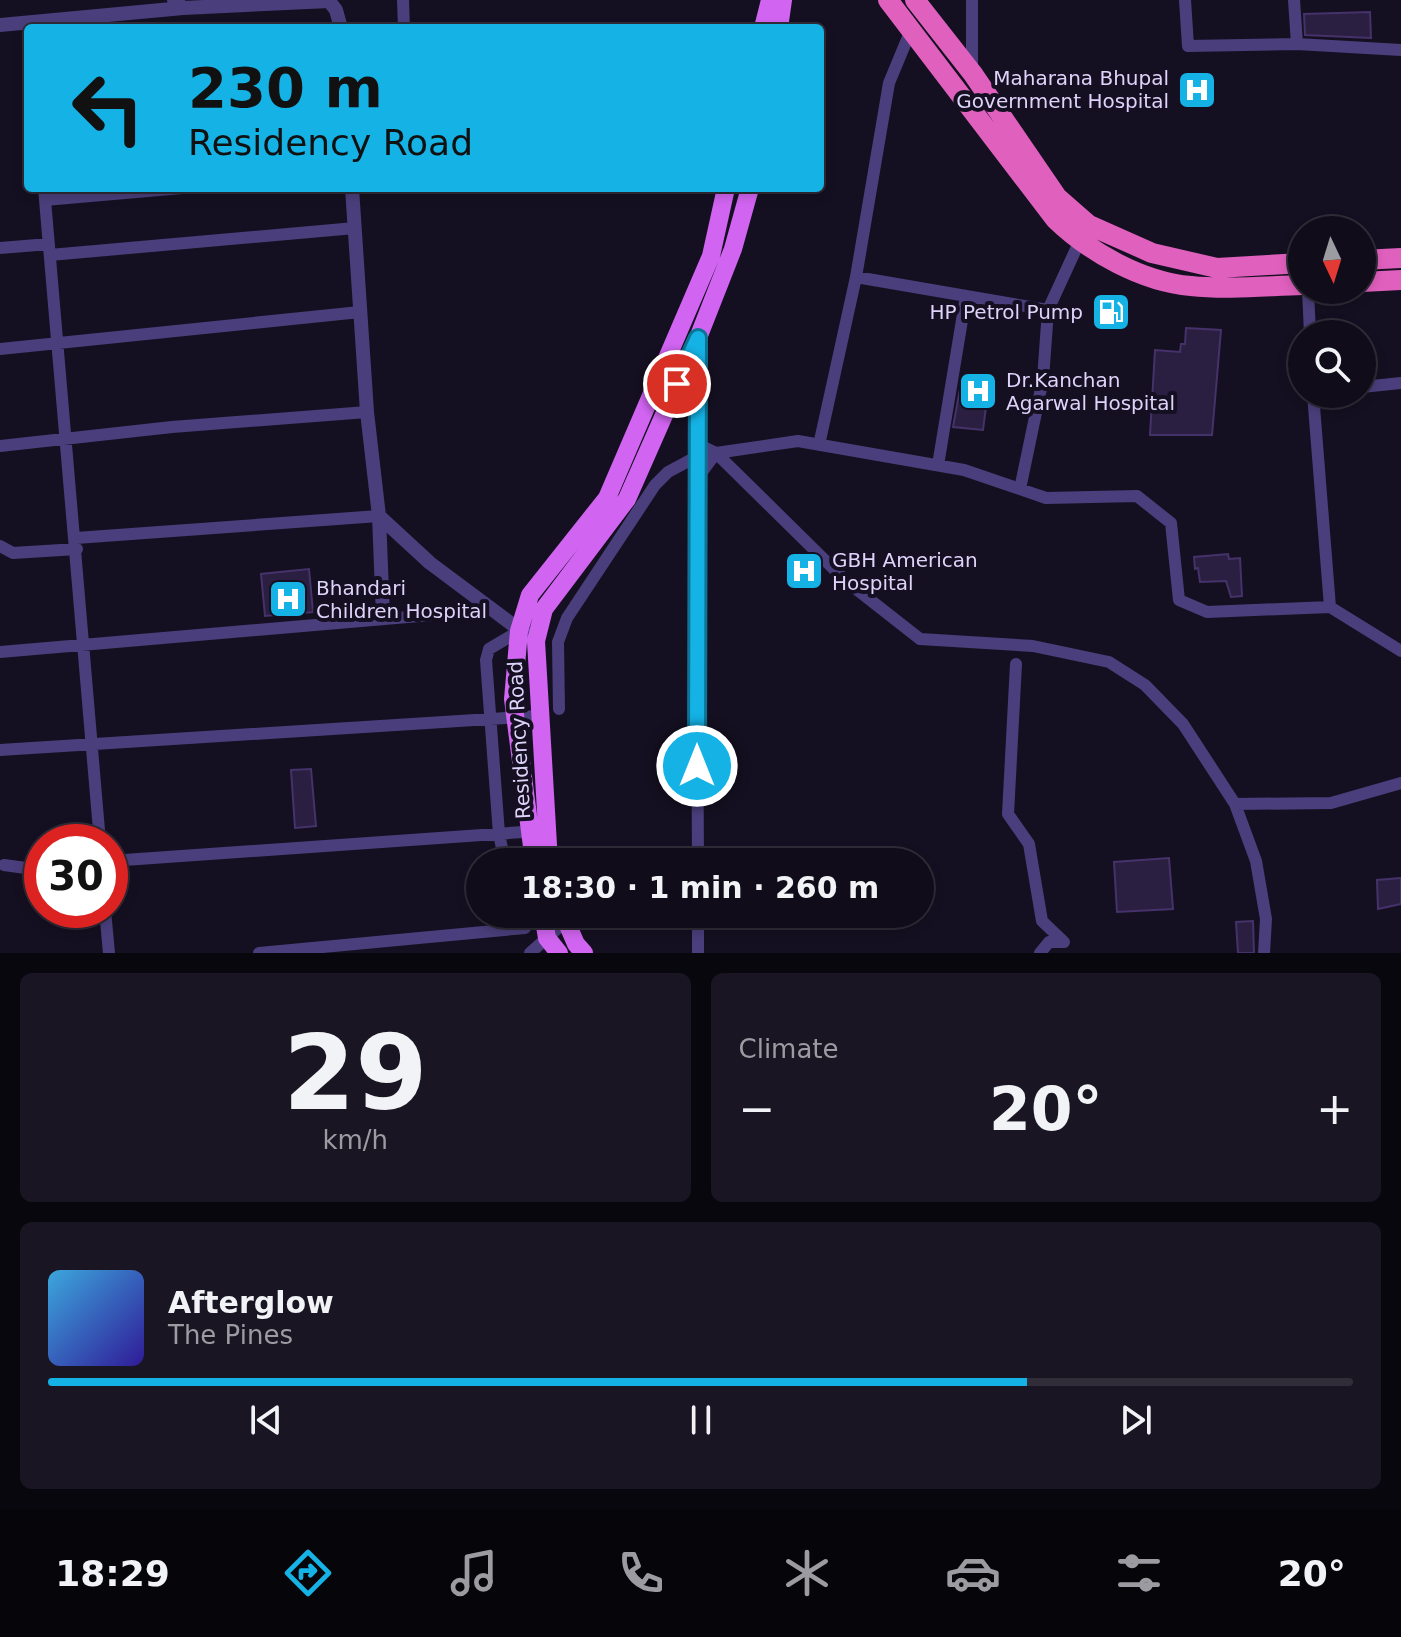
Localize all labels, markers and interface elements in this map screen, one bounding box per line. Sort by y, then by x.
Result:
text: 230 m [188,55,383,120]
icon: left [56,56,160,160]
place label: Maharana Bhupal Government Hospital [956,66,1169,113]
hospital icon: Maharana Bhupal Government Hospital [1176,69,1218,111]
text: Residency Road [188,122,473,163]
north arrow [1288,216,1376,304]
map controls [1288,216,1376,408]
fuel station icon: HP Petrol Pump [1090,291,1132,333]
place label: HP Petrol Pump [930,300,1083,324]
button: search [1288,320,1376,408]
pin [643,350,711,418]
icon: arrive [655,362,699,406]
place label: Dr.Kanchan Agarwal Hospital [1006,368,1175,415]
hospital icon: Dr.Kanchan Agarwal Hospital [957,370,999,412]
place label: GBH American Hospital [832,548,978,595]
hospital icon: GBH American Hospital [783,550,825,592]
place label: Bhandari Children Hospital [316,576,487,623]
hospital icon: Bhandari Children Hospital [267,578,309,620]
street label: Residency Road [503,660,535,820]
position arrow [655,724,739,808]
speed limit sign: 30 [24,824,128,928]
text: 18:30 · 1 min · 260 m [521,870,879,905]
text: 29 [283,1012,428,1134]
text: Climate [739,1034,839,1064]
text: 20° [989,1074,1103,1144]
text: − [739,1083,775,1134]
text: + [1316,1083,1353,1134]
text: km/h [322,1125,388,1155]
text: Afterglow [168,1285,334,1320]
text: The Pines [168,1320,293,1350]
icon: previous [244,1398,288,1442]
icon: pause [679,1398,723,1442]
icon: next [1114,1398,1158,1442]
icon: directions [280,1545,336,1601]
icon: music [446,1545,502,1601]
icon: phone [613,1545,669,1601]
icon: climate [779,1545,835,1601]
icon: car [945,1545,1001,1601]
icon: filters [1111,1545,1167,1601]
text: 18:29 [55,1553,170,1594]
text: 20° [1278,1553,1346,1594]

